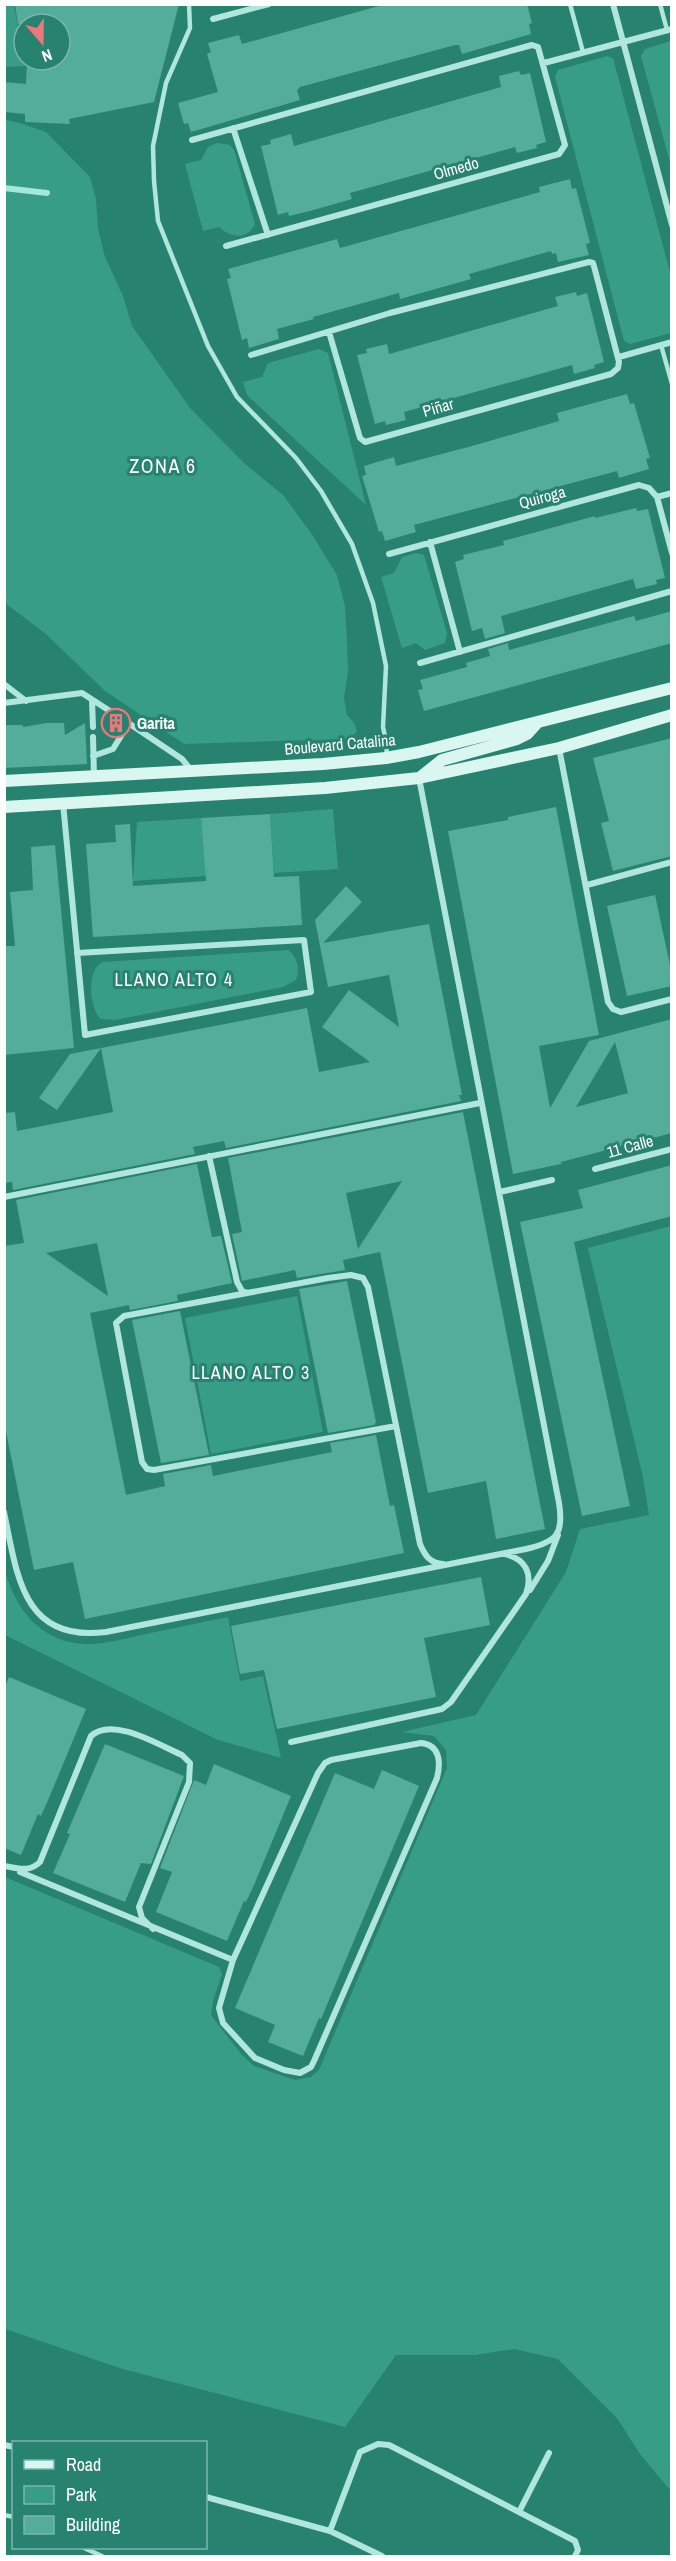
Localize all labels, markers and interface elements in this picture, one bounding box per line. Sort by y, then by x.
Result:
north arrow [12,12,72,72]
text: N [39,44,55,68]
street label: Olmedo [431,151,481,185]
street label: Piñar [420,392,457,422]
district label: ZONA 6 [129,452,197,479]
street label: Quiroga [516,480,568,514]
building icon: Garita [100,707,132,739]
place label: Garita [137,712,176,734]
street label: Boulevard Catalina [283,728,397,760]
district label: LLANO ALTO 4 [114,967,234,992]
street label: 11 Calle [604,1129,656,1163]
district label: LLANO ALTO 3 [191,1360,311,1385]
legend [12,2441,207,2549]
text: Road [66,2452,101,2477]
text: Park [66,2482,97,2507]
text: Building [66,2512,121,2537]

